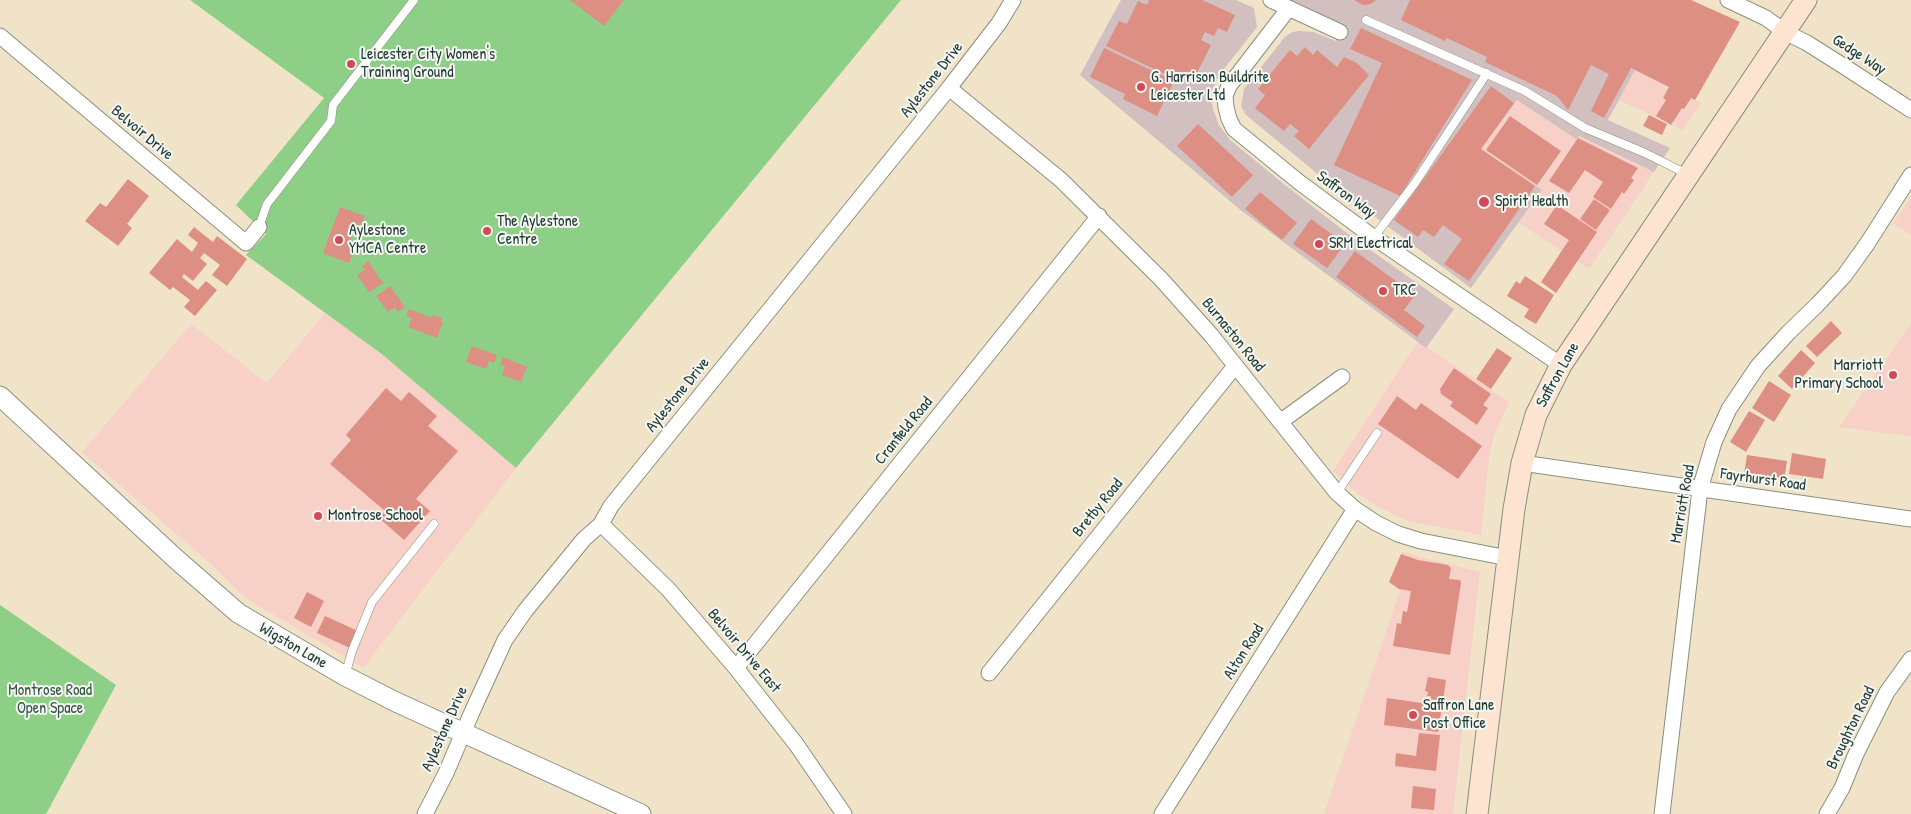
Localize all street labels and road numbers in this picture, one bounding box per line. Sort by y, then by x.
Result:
street label: Gedge Way [1828,31,1890,79]
street label: Aylestone Drive [897,38,967,122]
street label: Belvoir Drive [107,102,177,164]
street label: Saffron Way [1313,167,1379,223]
street label: Burnaston Road [1197,294,1269,376]
street label: Saffron Lane [1532,339,1584,411]
street label: Aylestone Drive [642,354,714,436]
street label: Cranfield Road [871,393,937,469]
street label: Marriott Road [1667,463,1699,545]
street label: Fayrhurst Road [1719,465,1807,495]
street label: Bretby Road [1069,475,1127,541]
street label: Belvoir Drive East [703,605,785,697]
street label: Wigston Lane [256,619,330,673]
street label: Alton Road [1220,621,1268,683]
street label: Broughton Road [1823,683,1879,773]
street label: Aylestone Drive [418,684,472,774]

